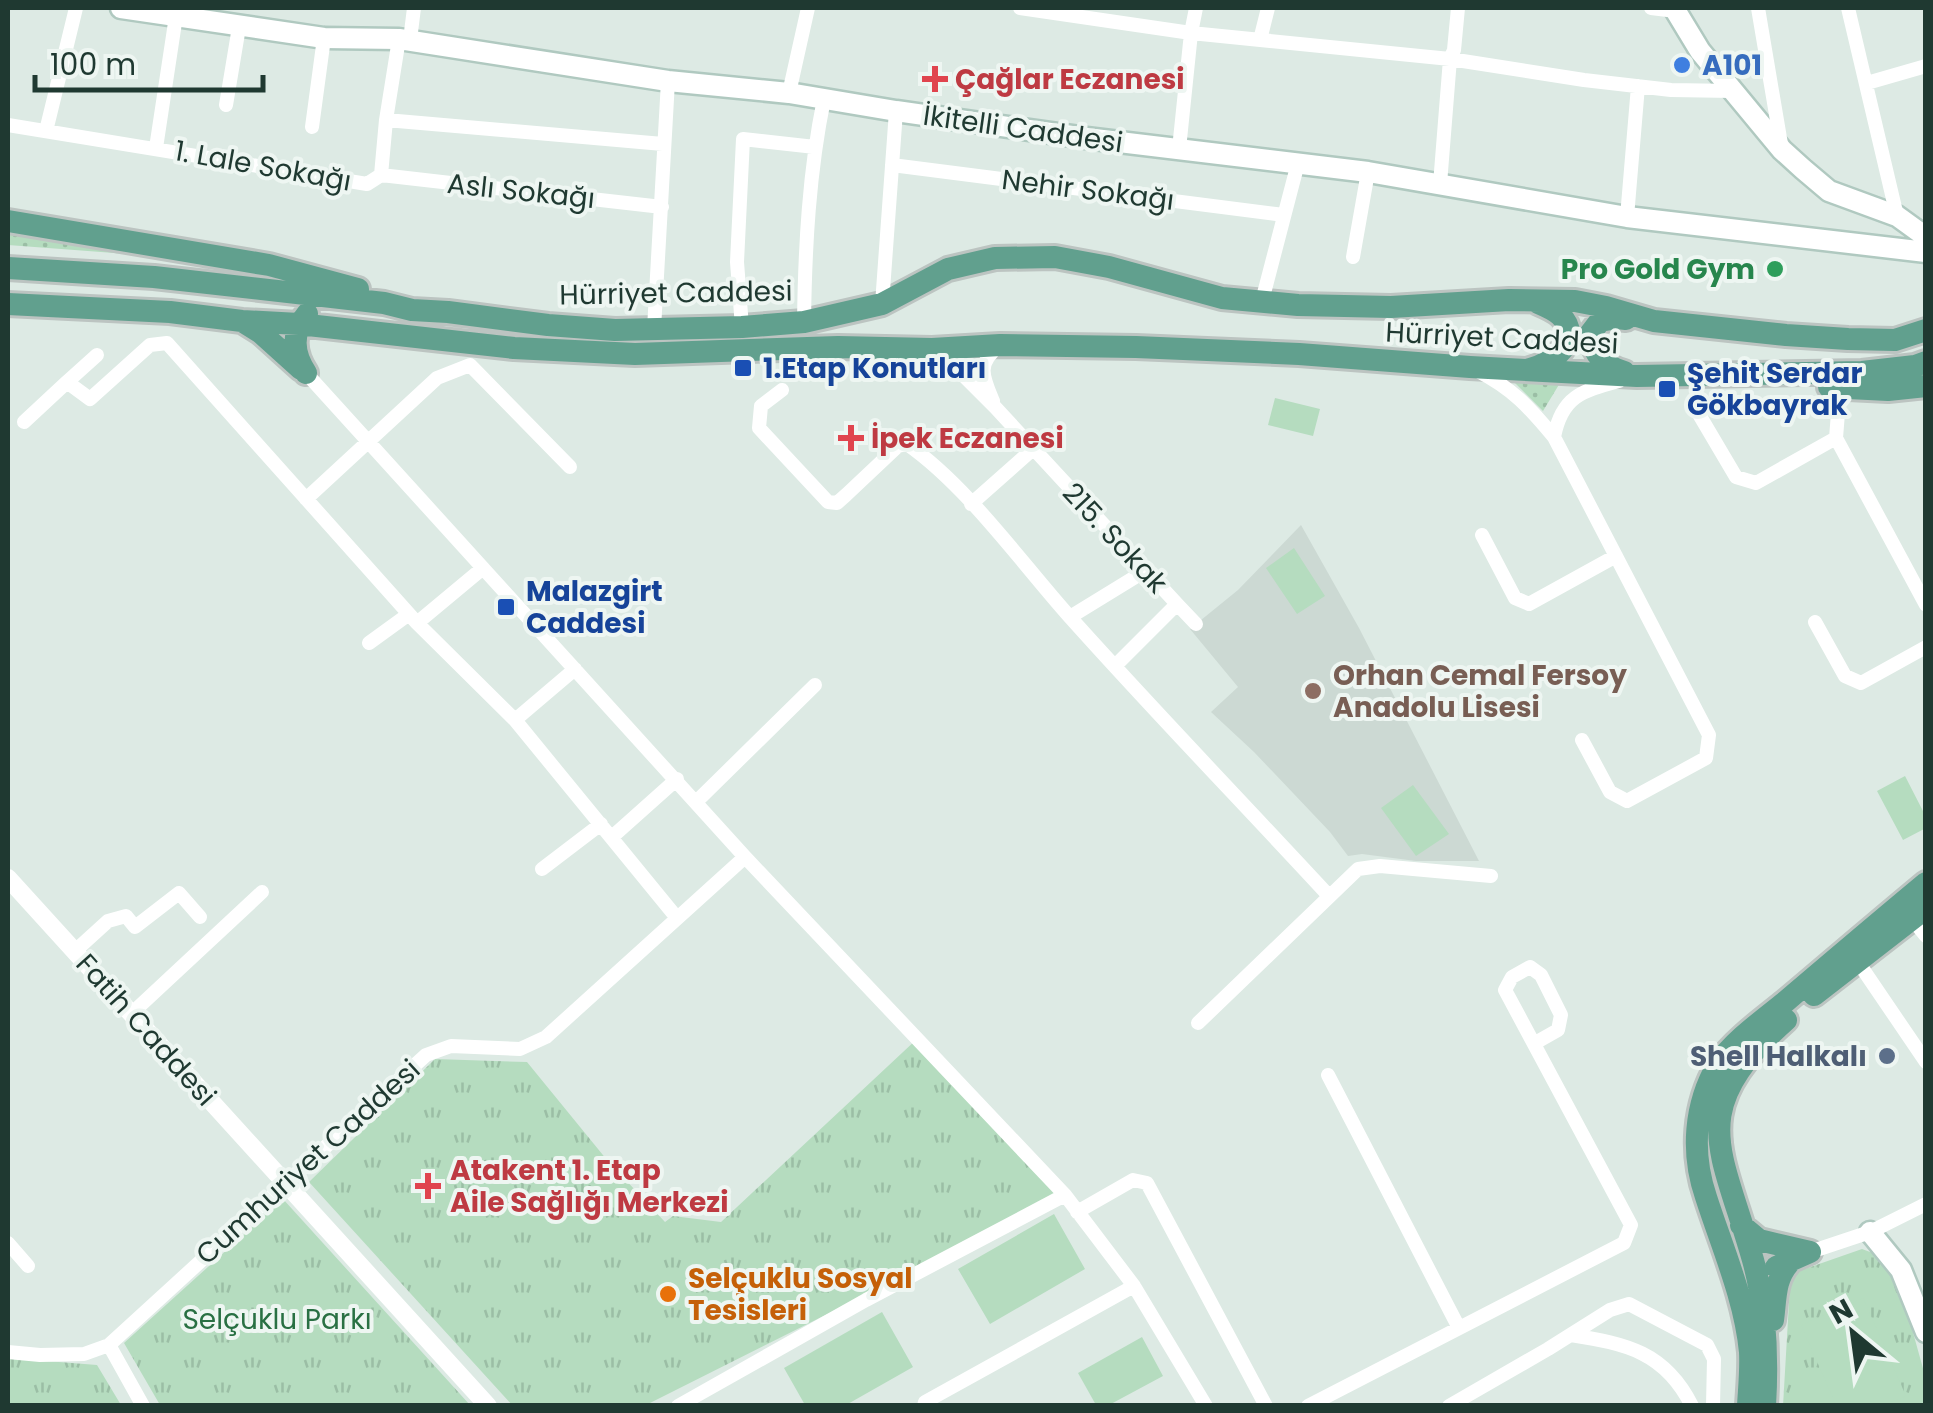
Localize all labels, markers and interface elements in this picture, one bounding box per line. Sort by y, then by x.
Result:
scale bar [35,30,262,92]
text: 100 m [50,43,136,86]
place label: A101 [1702,46,1762,85]
marker: A101 [1671,54,1693,76]
place label: Çağlar Eczanesi [955,60,1185,99]
marker: Çağlar Eczanesi [924,68,946,90]
street label: İkitelli Caddesi [921,96,1125,162]
street label: 1. Lale Sokağı [172,131,354,201]
street label: Nehir Sokağı [1000,160,1176,220]
street label: Aslı Sokağı [445,164,597,218]
place label: Pro Gold Gym [1561,250,1755,289]
marker: Pro Gold Gym [1764,258,1786,280]
street label: Hürriyet Caddesi [559,271,793,315]
street label: Hürriyet Caddesi [1385,312,1619,364]
place label: 1.Etap Konutları [763,349,987,388]
place label: Şehit Serdar Gökbayrak [1687,354,1862,425]
marker: 1.Etap Konutları [732,357,754,379]
marker: Şehit Serdar Gökbayrak [1656,378,1678,400]
place label: İpek Eczanesi [871,419,1064,458]
marker: İpek Eczanesi [840,427,862,449]
street label: 215. Sokak [1054,474,1177,602]
place label: Malazgirt Caddesi [526,572,663,643]
marker: Malazgirt Caddesi [495,596,517,618]
place label: Orhan Cemal Fersoy Anadolu Lisesi [1333,656,1627,727]
marker: Orhan Cemal Fersoy Anadolu Lisesi [1302,680,1324,702]
street label: Fatih Caddesi [67,945,225,1115]
place label: Shell Halkalı [1690,1037,1867,1076]
marker: Shell Halkalı [1876,1045,1898,1067]
street label: Cumhuriyet Caddesi [187,1051,429,1273]
place label: Atakent 1. Etap Aile Sağlığı Merkezi [450,1151,728,1222]
marker: Atakent 1. Etap Aile Sağlığı Merkezi [415,1173,441,1199]
place label: Selçuklu Sosyal Tesisleri [688,1259,913,1330]
marker: Selçuklu Sosyal Tesisleri [657,1283,679,1305]
north arrow [1803,1283,1903,1383]
text: N [1822,1289,1860,1334]
park label: Selçuklu Parkı [182,1300,372,1339]

